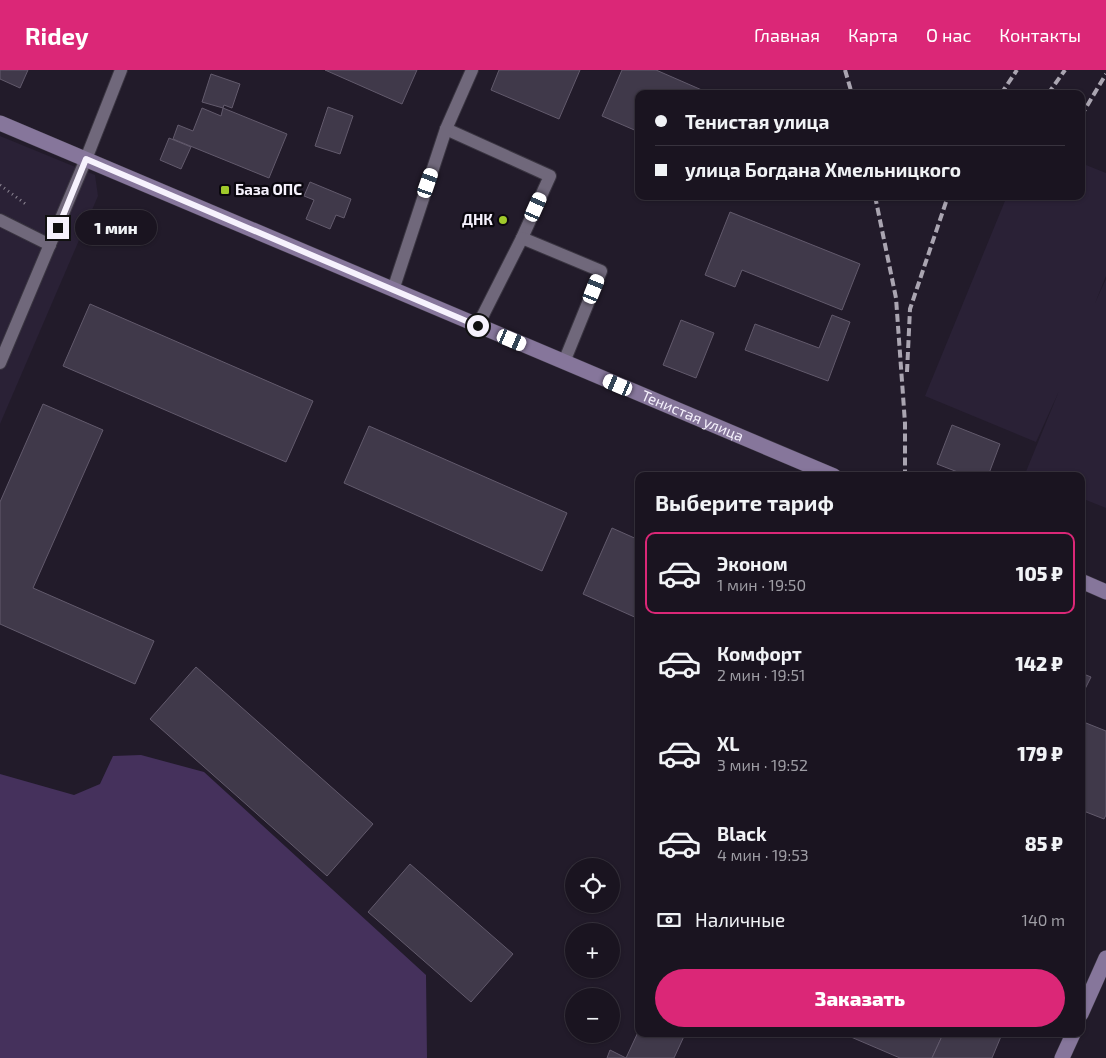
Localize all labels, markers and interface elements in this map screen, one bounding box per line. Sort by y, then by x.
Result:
text: Ridey [25,21,88,50]
text: Главная [754,24,820,46]
text: Карта [848,24,898,46]
text: О нас [926,24,971,46]
text: Контакты [999,24,1081,46]
text: Тенистая улица [685,110,829,133]
text: улица Богдана Хмельницкого [685,158,961,181]
car [416,166,439,200]
place label: База ОПС [235,180,302,198]
marker: База ОПС [219,184,231,196]
car [523,190,548,224]
callout: 1 мин [76,210,158,246]
place label: ДНК [462,210,493,228]
marker: ДНК [497,214,509,226]
route end [47,217,69,239]
text: 1 мин [94,218,138,237]
car [581,272,606,306]
route start [467,315,489,337]
car [495,327,528,353]
car [601,372,634,398]
street label: Тенистая улица [639,386,747,445]
text: Выберите тариф [655,489,834,515]
icon: car [657,551,702,596]
text: Эконом [717,552,788,575]
text: 105 ₽ [1016,562,1063,585]
text: 1 мин · 19:50 [717,575,806,594]
icon: car [657,641,702,686]
text: Комфорт [717,642,802,665]
text: 142 ₽ [1015,652,1063,675]
text: 2 мин · 19:51 [717,665,805,684]
icon: car [657,731,702,776]
text: XL [717,732,739,755]
text: 179 ₽ [1017,742,1063,765]
text: 3 мин · 19:52 [717,755,808,774]
icon: car [657,821,702,866]
text: Black [717,822,767,845]
text: 85 ₽ [1025,832,1063,855]
text: 4 мин · 19:53 [717,845,809,864]
map controls [565,858,620,1043]
button: locate [565,858,620,913]
icon: cash [655,906,683,934]
text: Наличные [695,908,785,931]
text: 140 m [1022,910,1065,929]
button: + [565,923,620,978]
button: Заказать [655,969,1065,1027]
button: − [565,988,620,1043]

